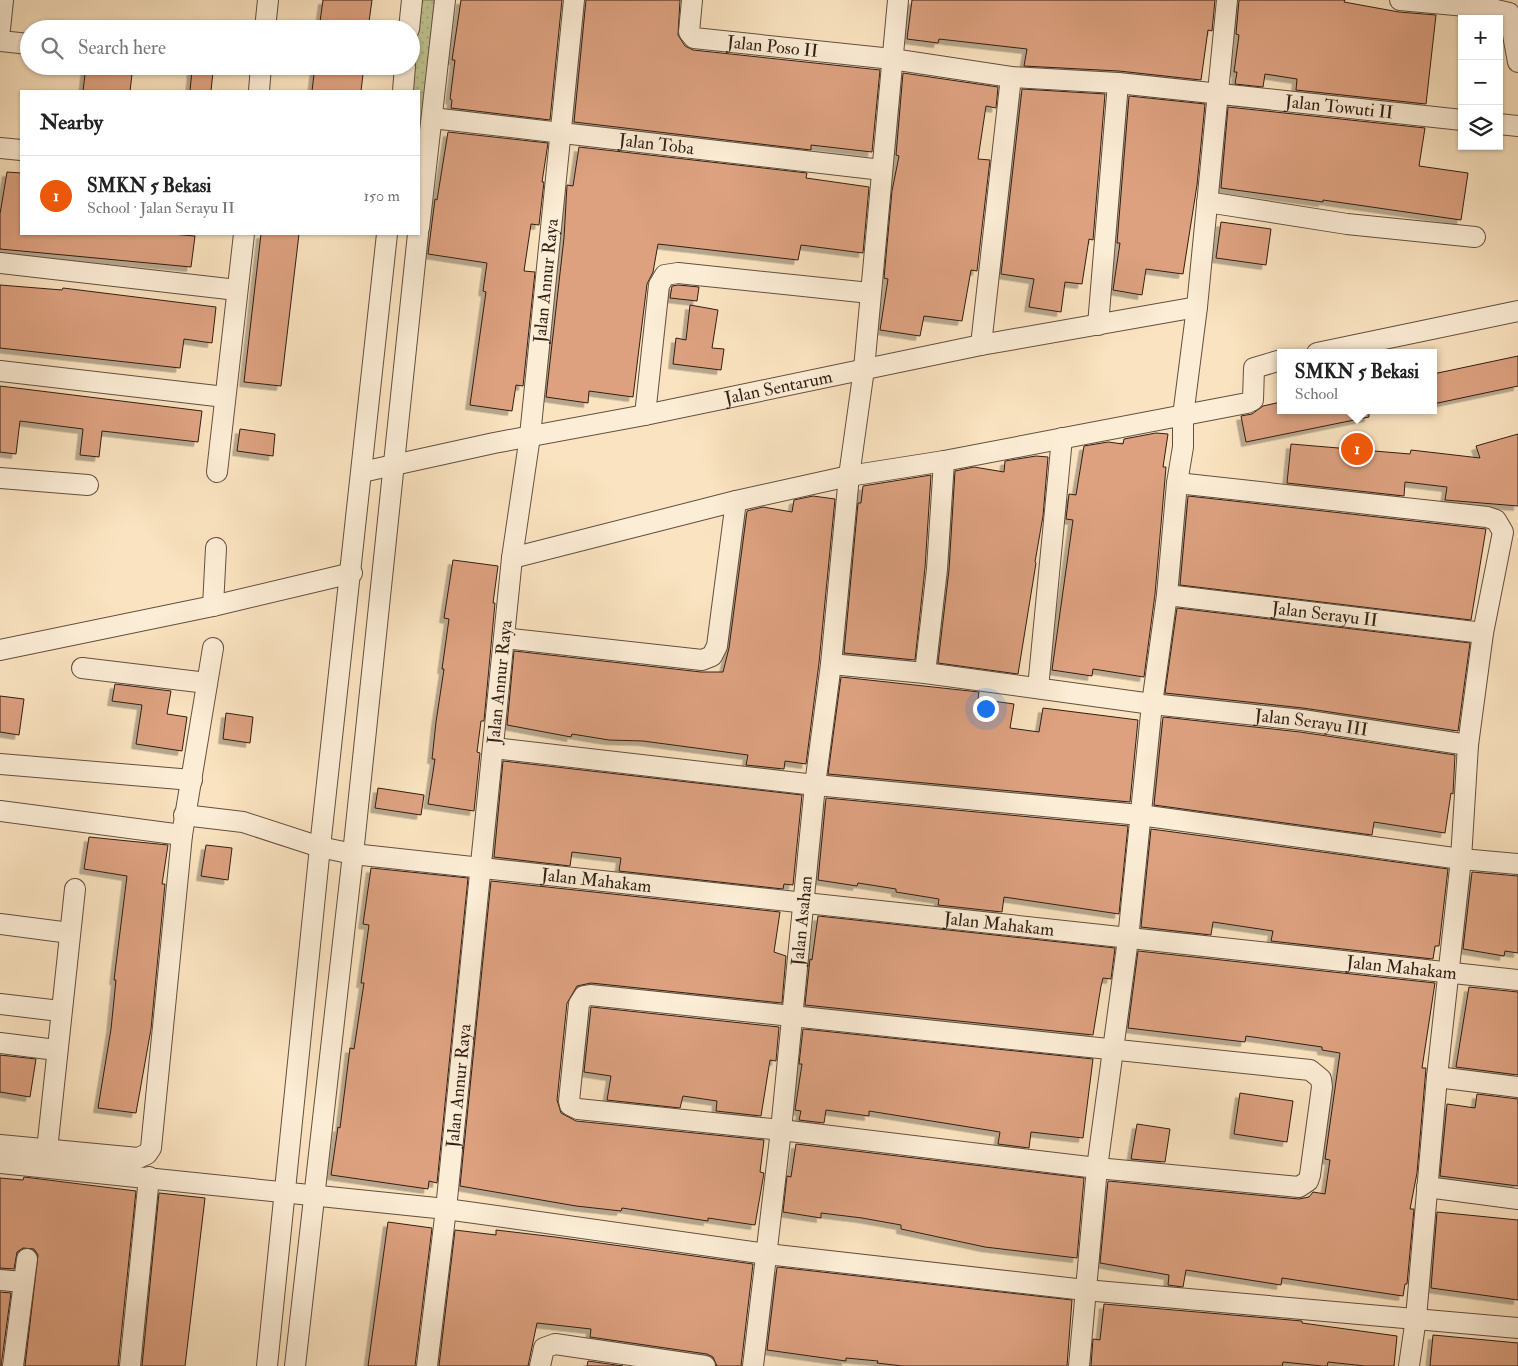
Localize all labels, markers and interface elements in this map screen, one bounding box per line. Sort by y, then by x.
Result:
map controls [1458,15,1503,150]
button: + [1458,15,1503,60]
search box [20,20,420,75]
street label: Jalan Poso II [725,30,819,63]
icon: search [38,34,66,62]
text: Search here [78,36,166,60]
button: − [1458,60,1503,105]
street label: Jalan Towuti II [1283,90,1394,125]
button: layers [1458,105,1503,150]
text: Nearby [40,109,103,136]
street label: Jalan Toba [617,129,696,160]
text: SMKN 5 Bekasi [87,174,211,198]
text: 1 [53,186,59,206]
text: 150 m [363,186,400,206]
text: School · Jalan Serayu II [87,198,235,218]
street label: Jalan Annur Raya [528,217,564,345]
popup [1277,349,1437,414]
text: SMKN 5 Bekasi [1295,360,1419,384]
street label: Jalan Sentarum [722,365,834,410]
text: School [1295,384,1338,404]
pin: 1 [1341,430,1373,468]
street label: Jalan Serayu II [1270,597,1379,632]
street label: Jalan Annur Raya [482,618,518,746]
your location [973,696,999,722]
street label: Jalan Serayu III [1253,704,1369,742]
street label: Jalan Mahakam [539,863,653,898]
street label: Jalan Asahan [786,875,818,968]
street label: Jalan Mahakam [942,907,1055,942]
street label: Jalan Mahakam [1344,950,1458,985]
street label: Jalan Annur Raya [441,1022,477,1150]

